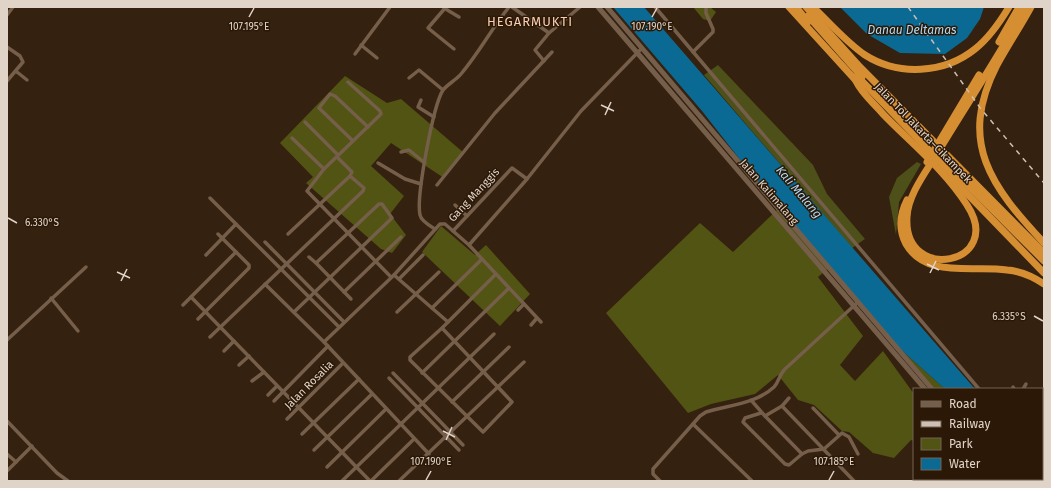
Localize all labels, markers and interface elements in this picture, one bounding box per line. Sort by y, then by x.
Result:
district label: HEGARMUKTI [487,14,573,29]
text: 107.195°E [229,21,269,33]
text: 107.190°E [631,21,673,33]
water label: Danau Deltamas [867,23,957,37]
street label: Jalan Tol Jakarta–Cikampek [872,80,975,186]
street label: Jalan Kalimalang [737,156,801,228]
water label: Kali Malang [773,163,825,221]
street label: Gang Manggis [446,165,502,225]
text: 6.330°S [25,217,60,229]
text: 6.335°S [992,311,1026,323]
street label: Jalan Rosalia [282,358,336,412]
legend [913,388,1043,480]
text: Road [949,397,977,411]
text: Railway [949,417,990,431]
text: Park [949,437,973,451]
text: 107.190°E [410,456,452,468]
text: 107.185°E [814,456,854,468]
text: Water [949,457,981,471]

